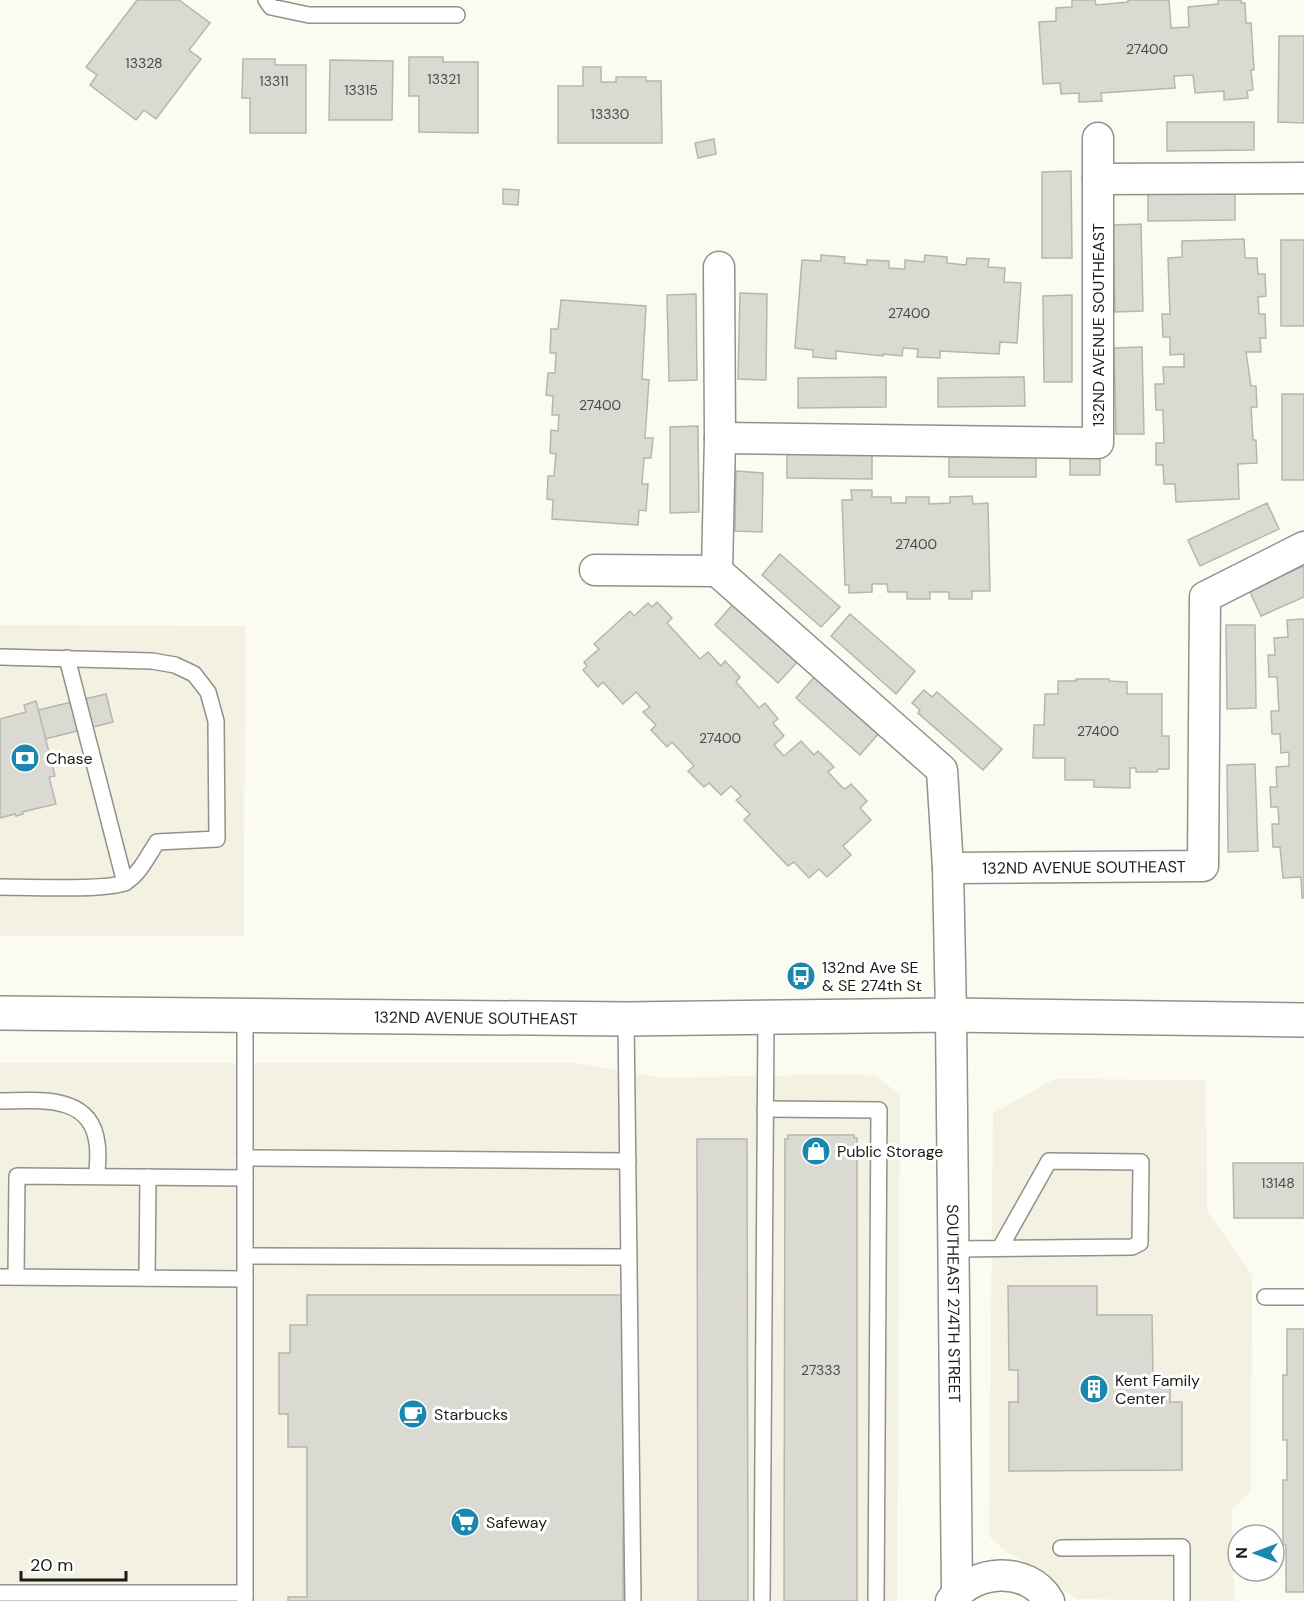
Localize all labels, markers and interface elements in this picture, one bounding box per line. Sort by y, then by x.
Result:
house number: 27400 [1126,40,1168,58]
house number: 13328 [125,54,163,72]
house number: 13321 [427,70,461,88]
house number: 13311 [259,72,289,90]
house number: 13315 [344,81,378,99]
house number: 13330 [591,105,629,123]
street label: 132ND AVENUE SOUTHEAST [1088,223,1109,427]
house number: 27400 [888,304,930,322]
house number: 27400 [579,396,621,414]
house number: 27400 [895,535,937,553]
house number: 27400 [1077,722,1119,740]
house number: 27400 [699,729,741,747]
bank icon: Chase [9,742,41,774]
place label: Chase [46,748,93,769]
street label: 132ND AVENUE SOUTHEAST [982,856,1186,878]
place label: 132nd Ave SE & SE 274th St [822,957,922,996]
bus stop icon: 132nd Ave SE & SE 274th St [785,960,817,992]
street label: 132ND AVENUE SOUTHEAST [374,1006,578,1029]
shop icon: Public Storage [800,1135,832,1167]
place label: Public Storage [837,1141,943,1162]
house number: 13148 [1261,1174,1295,1192]
street label: SOUTHEAST 274TH STREET [942,1204,966,1403]
house number: 27333 [801,1361,841,1379]
place label: Kent Family Center [1115,1370,1200,1409]
building icon: Kent Family Center [1078,1373,1110,1405]
cafe icon: Starbucks [397,1398,429,1430]
place label: Starbucks [434,1404,508,1425]
supermarket icon: Safeway [449,1506,481,1538]
place label: Safeway [486,1512,547,1533]
north arrow [1226,1523,1286,1583]
scale bar [21,1544,126,1582]
text: N [1231,1547,1252,1559]
text: 20 m [30,1553,73,1577]

